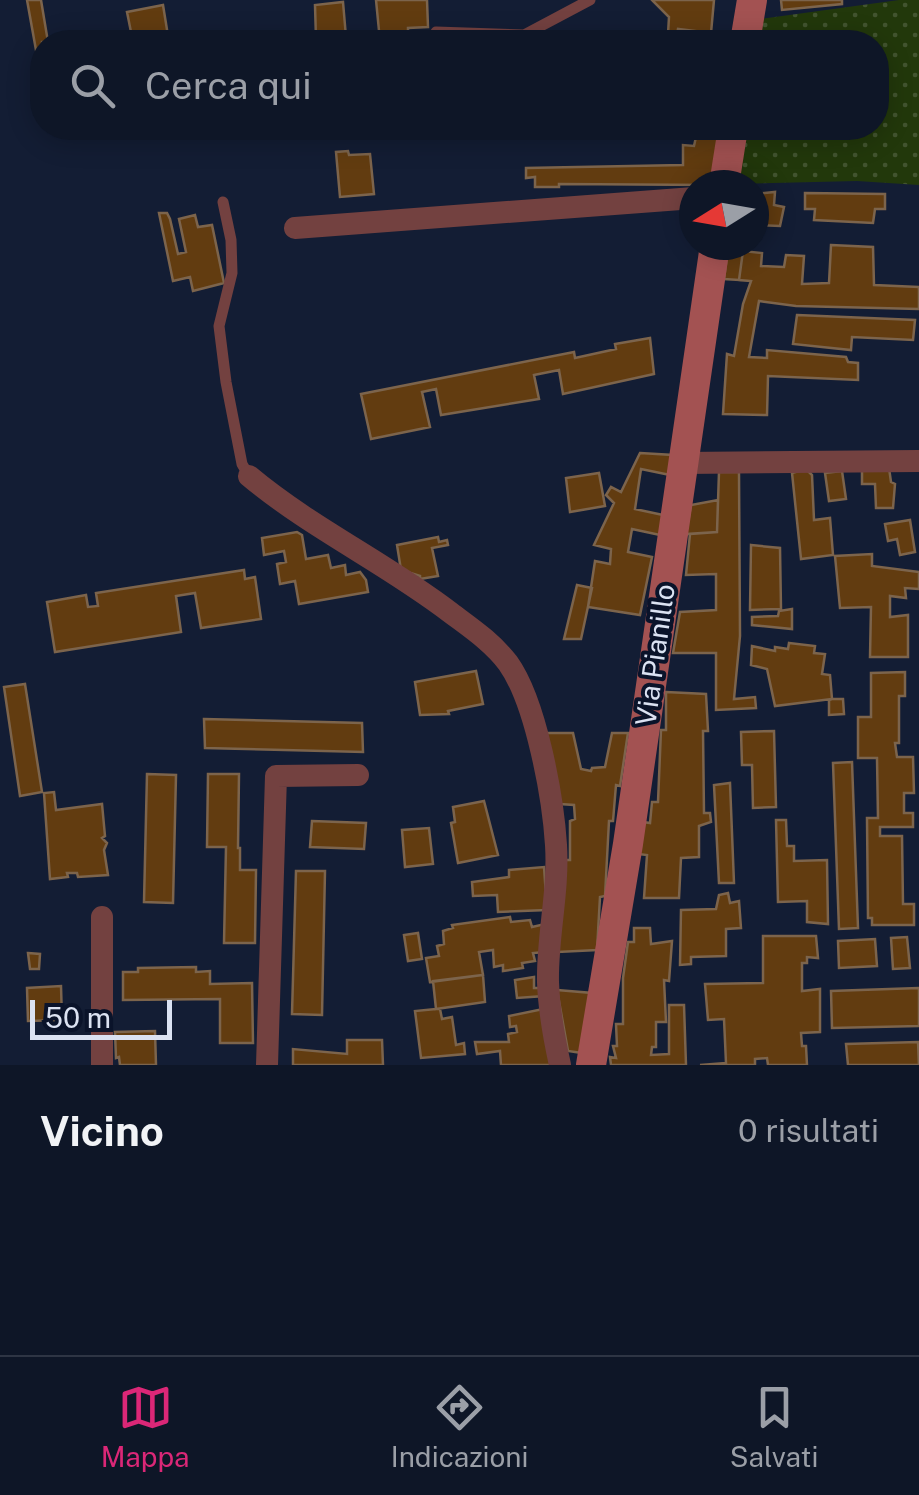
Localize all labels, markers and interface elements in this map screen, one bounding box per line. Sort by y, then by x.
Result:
search box [30,30,889,140]
icon: search [65,58,120,113]
text: Cerca qui [145,63,312,108]
north arrow [679,170,769,260]
street label: Via Pianillo [628,582,681,728]
scale bar [30,995,172,1040]
text: 50 m [45,1001,111,1034]
text: Vicino [40,1106,164,1155]
text: 0 risultati [738,1112,879,1149]
tab: Mappa [101,1380,189,1473]
tab: Indicazioni [391,1380,528,1473]
tab: Salvati [730,1380,818,1473]

